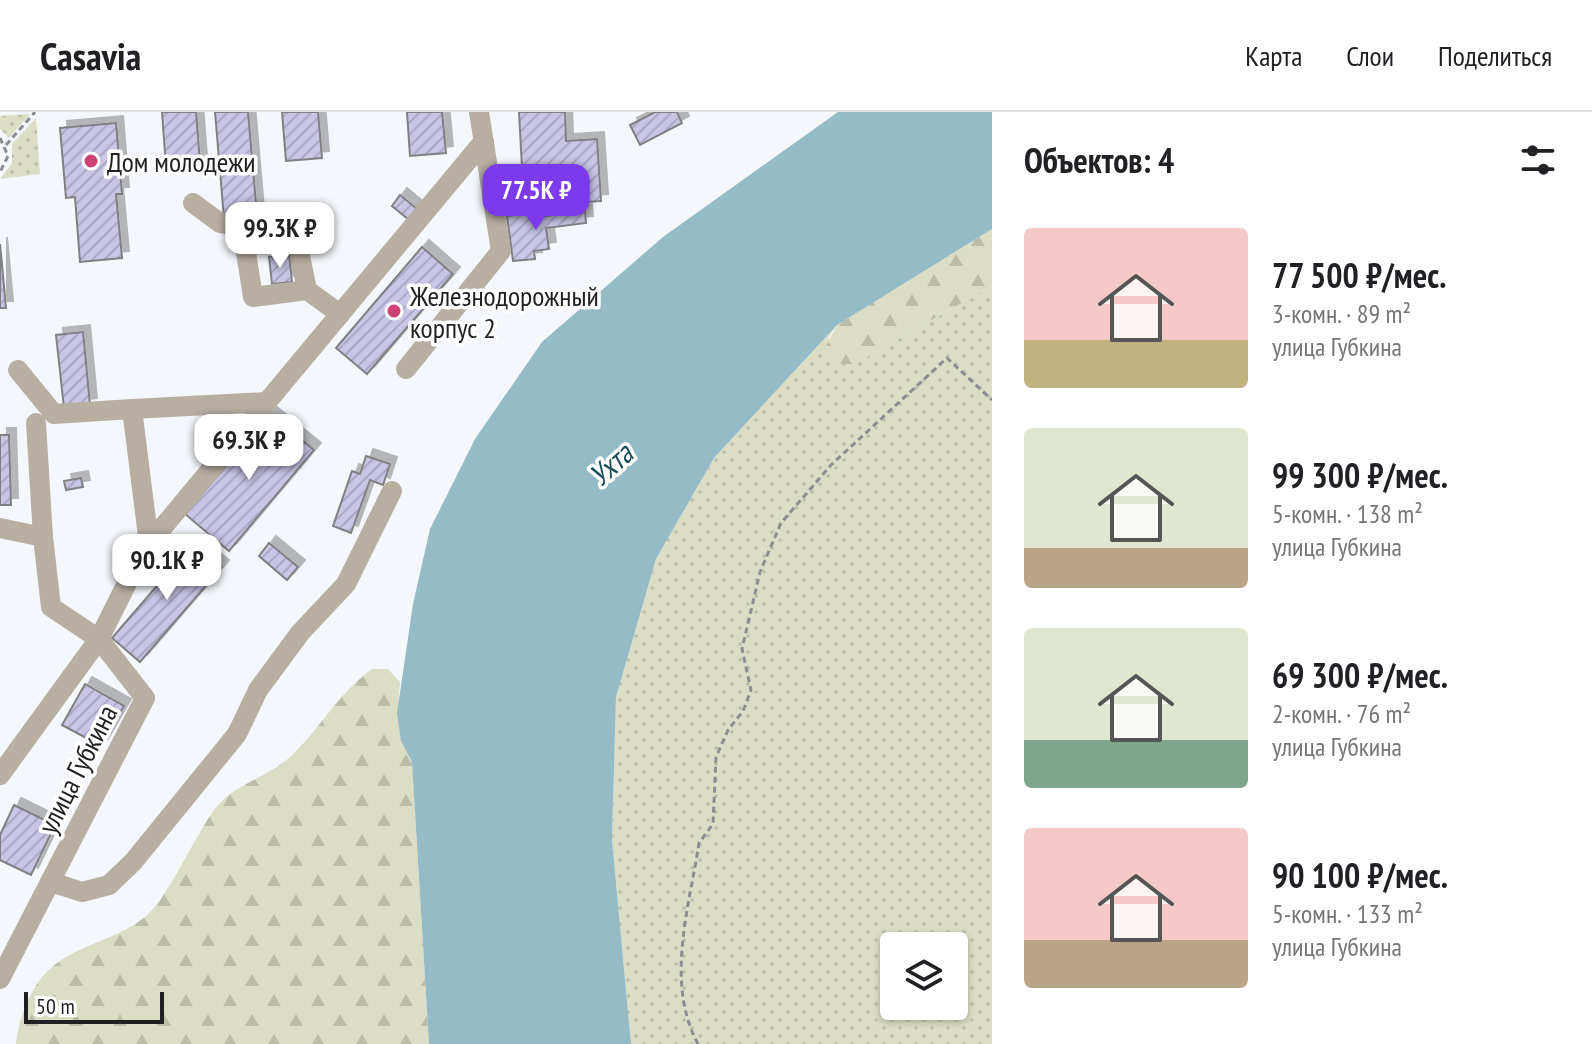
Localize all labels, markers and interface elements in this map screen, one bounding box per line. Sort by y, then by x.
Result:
text: Casavia [40,31,141,80]
text: Карта [1245,37,1302,74]
text: Слои [1346,37,1394,74]
text: Поделиться [1438,37,1552,74]
text: Объектов: 4 [1024,138,1174,182]
icon: filters [1516,138,1560,182]
place label: Дом молодежи [107,143,256,180]
marker: Дом молодежи [82,152,100,170]
pin: 77.5K ₽ [462,164,610,232]
text: 77.5K ₽ [501,173,571,206]
pin: 99.3K ₽ [206,202,354,270]
text: 99.3K ₽ [243,211,317,244]
text: 77 500 ₽/мес. [1272,253,1446,297]
icon: home [1088,260,1184,356]
place label: Железнодорожный корпус 2 [409,277,599,346]
text: 3-комн. · 89 m² [1272,297,1411,330]
marker: Железнодорожный корпус 2 [385,302,403,320]
text: улица Губкина [1272,330,1402,363]
pin: 69.3K ₽ [175,414,323,482]
text: 69.3K ₽ [212,423,286,456]
water label: Ухта [580,433,642,494]
text: 99 300 ₽/мес. [1272,453,1448,497]
icon: home [1088,460,1184,556]
text: 5-комн. · 138 m² [1272,497,1423,530]
text: улица Губкина [1272,530,1402,563]
pin: 90.1K ₽ [93,534,241,602]
text: 90.1K ₽ [130,543,204,576]
text: 69 300 ₽/мес. [1272,653,1448,697]
icon: home [1088,660,1184,756]
text: 2-комн. · 76 m² [1272,697,1411,730]
street label: улица Губкина [29,698,125,840]
text: улица Губкина [1272,730,1402,763]
text: 90 100 ₽/мес. [1272,853,1448,897]
icon: home [1088,860,1184,956]
text: 5-комн. · 133 m² [1272,897,1423,930]
text: улица Губкина [1272,930,1402,963]
map controls [880,932,968,1020]
button: layers [880,932,968,1020]
scale bar [24,988,164,1024]
text: 50 m [36,992,75,1020]

